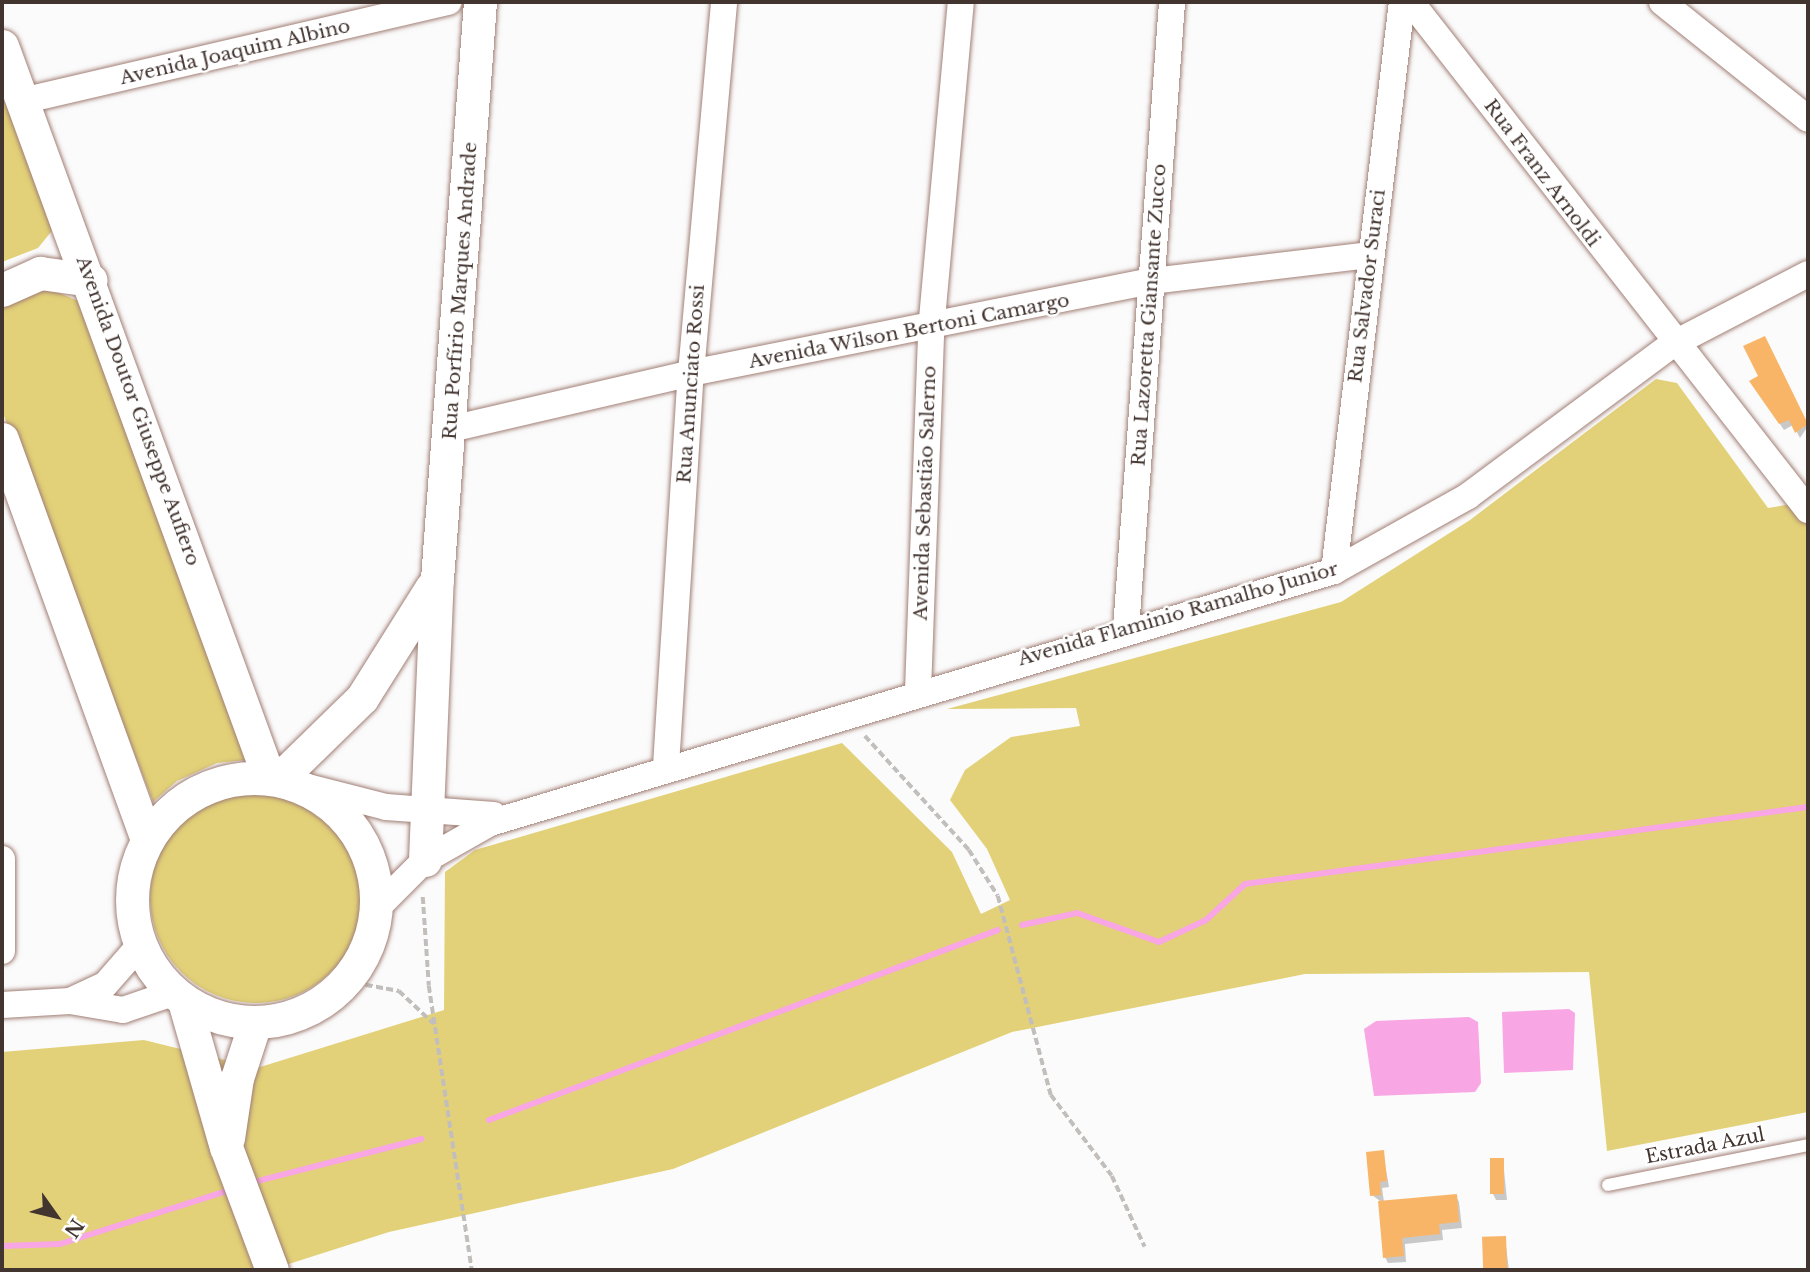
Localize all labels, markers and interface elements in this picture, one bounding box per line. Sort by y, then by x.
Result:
street label: Avenida Joaquim Albino [117,14,353,90]
street label: Rua Franz Arnoldi [1479,94,1605,252]
street label: Rua Porfírio Marques Andrade [438,141,482,441]
street label: Rua Lazoretta Giansante Zucco [1127,163,1171,467]
street label: Rua Salvador Suraci [1344,188,1390,384]
street label: Avenida Doutor Giuseppe Aufiero [71,252,205,570]
street label: Rua Anunciato Rossi [673,283,709,485]
street label: Avenida Wilson Bertoni Camargo [746,289,1072,373]
street label: Avenida Sebastião Salerno [909,365,941,621]
street label: Avenida Flaminio Ramalho Junior [1015,557,1341,671]
street label: Estrada Azul [1643,1123,1767,1169]
north arrow [21,1181,91,1251]
text: N [59,1214,88,1242]

